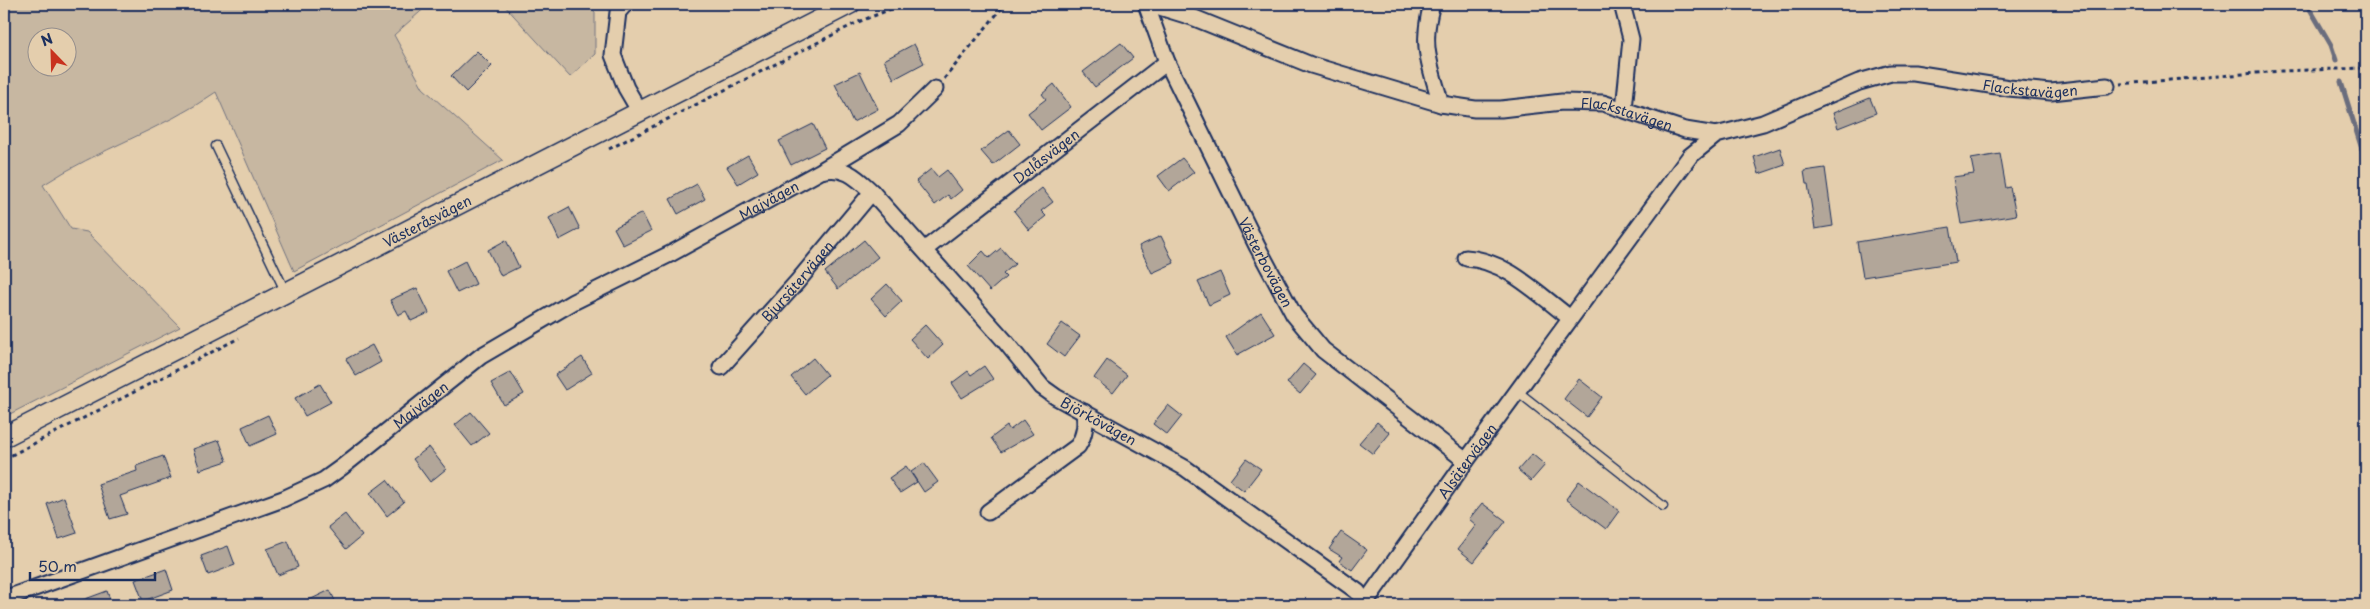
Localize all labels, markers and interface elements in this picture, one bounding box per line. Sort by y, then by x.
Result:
north arrow [28,28,78,78]
text: N [38,28,56,51]
street label: Flackstavägen [1981,73,2079,103]
street label: Flackstavägen [1580,92,1675,136]
street label: Dalåsvägen [1008,123,1083,188]
street label: Majvägen [735,175,802,225]
street label: Västeråsvägen [379,189,475,252]
street label: Västerbovägen [1234,213,1298,311]
street label: Bjursätervägen [756,236,838,326]
street label: Majvägen [388,376,452,433]
street label: Björkövägen [1057,391,1141,450]
street label: Alsätervägen [1432,419,1501,502]
scale bar [30,549,155,581]
text: 50 m [38,554,77,577]

